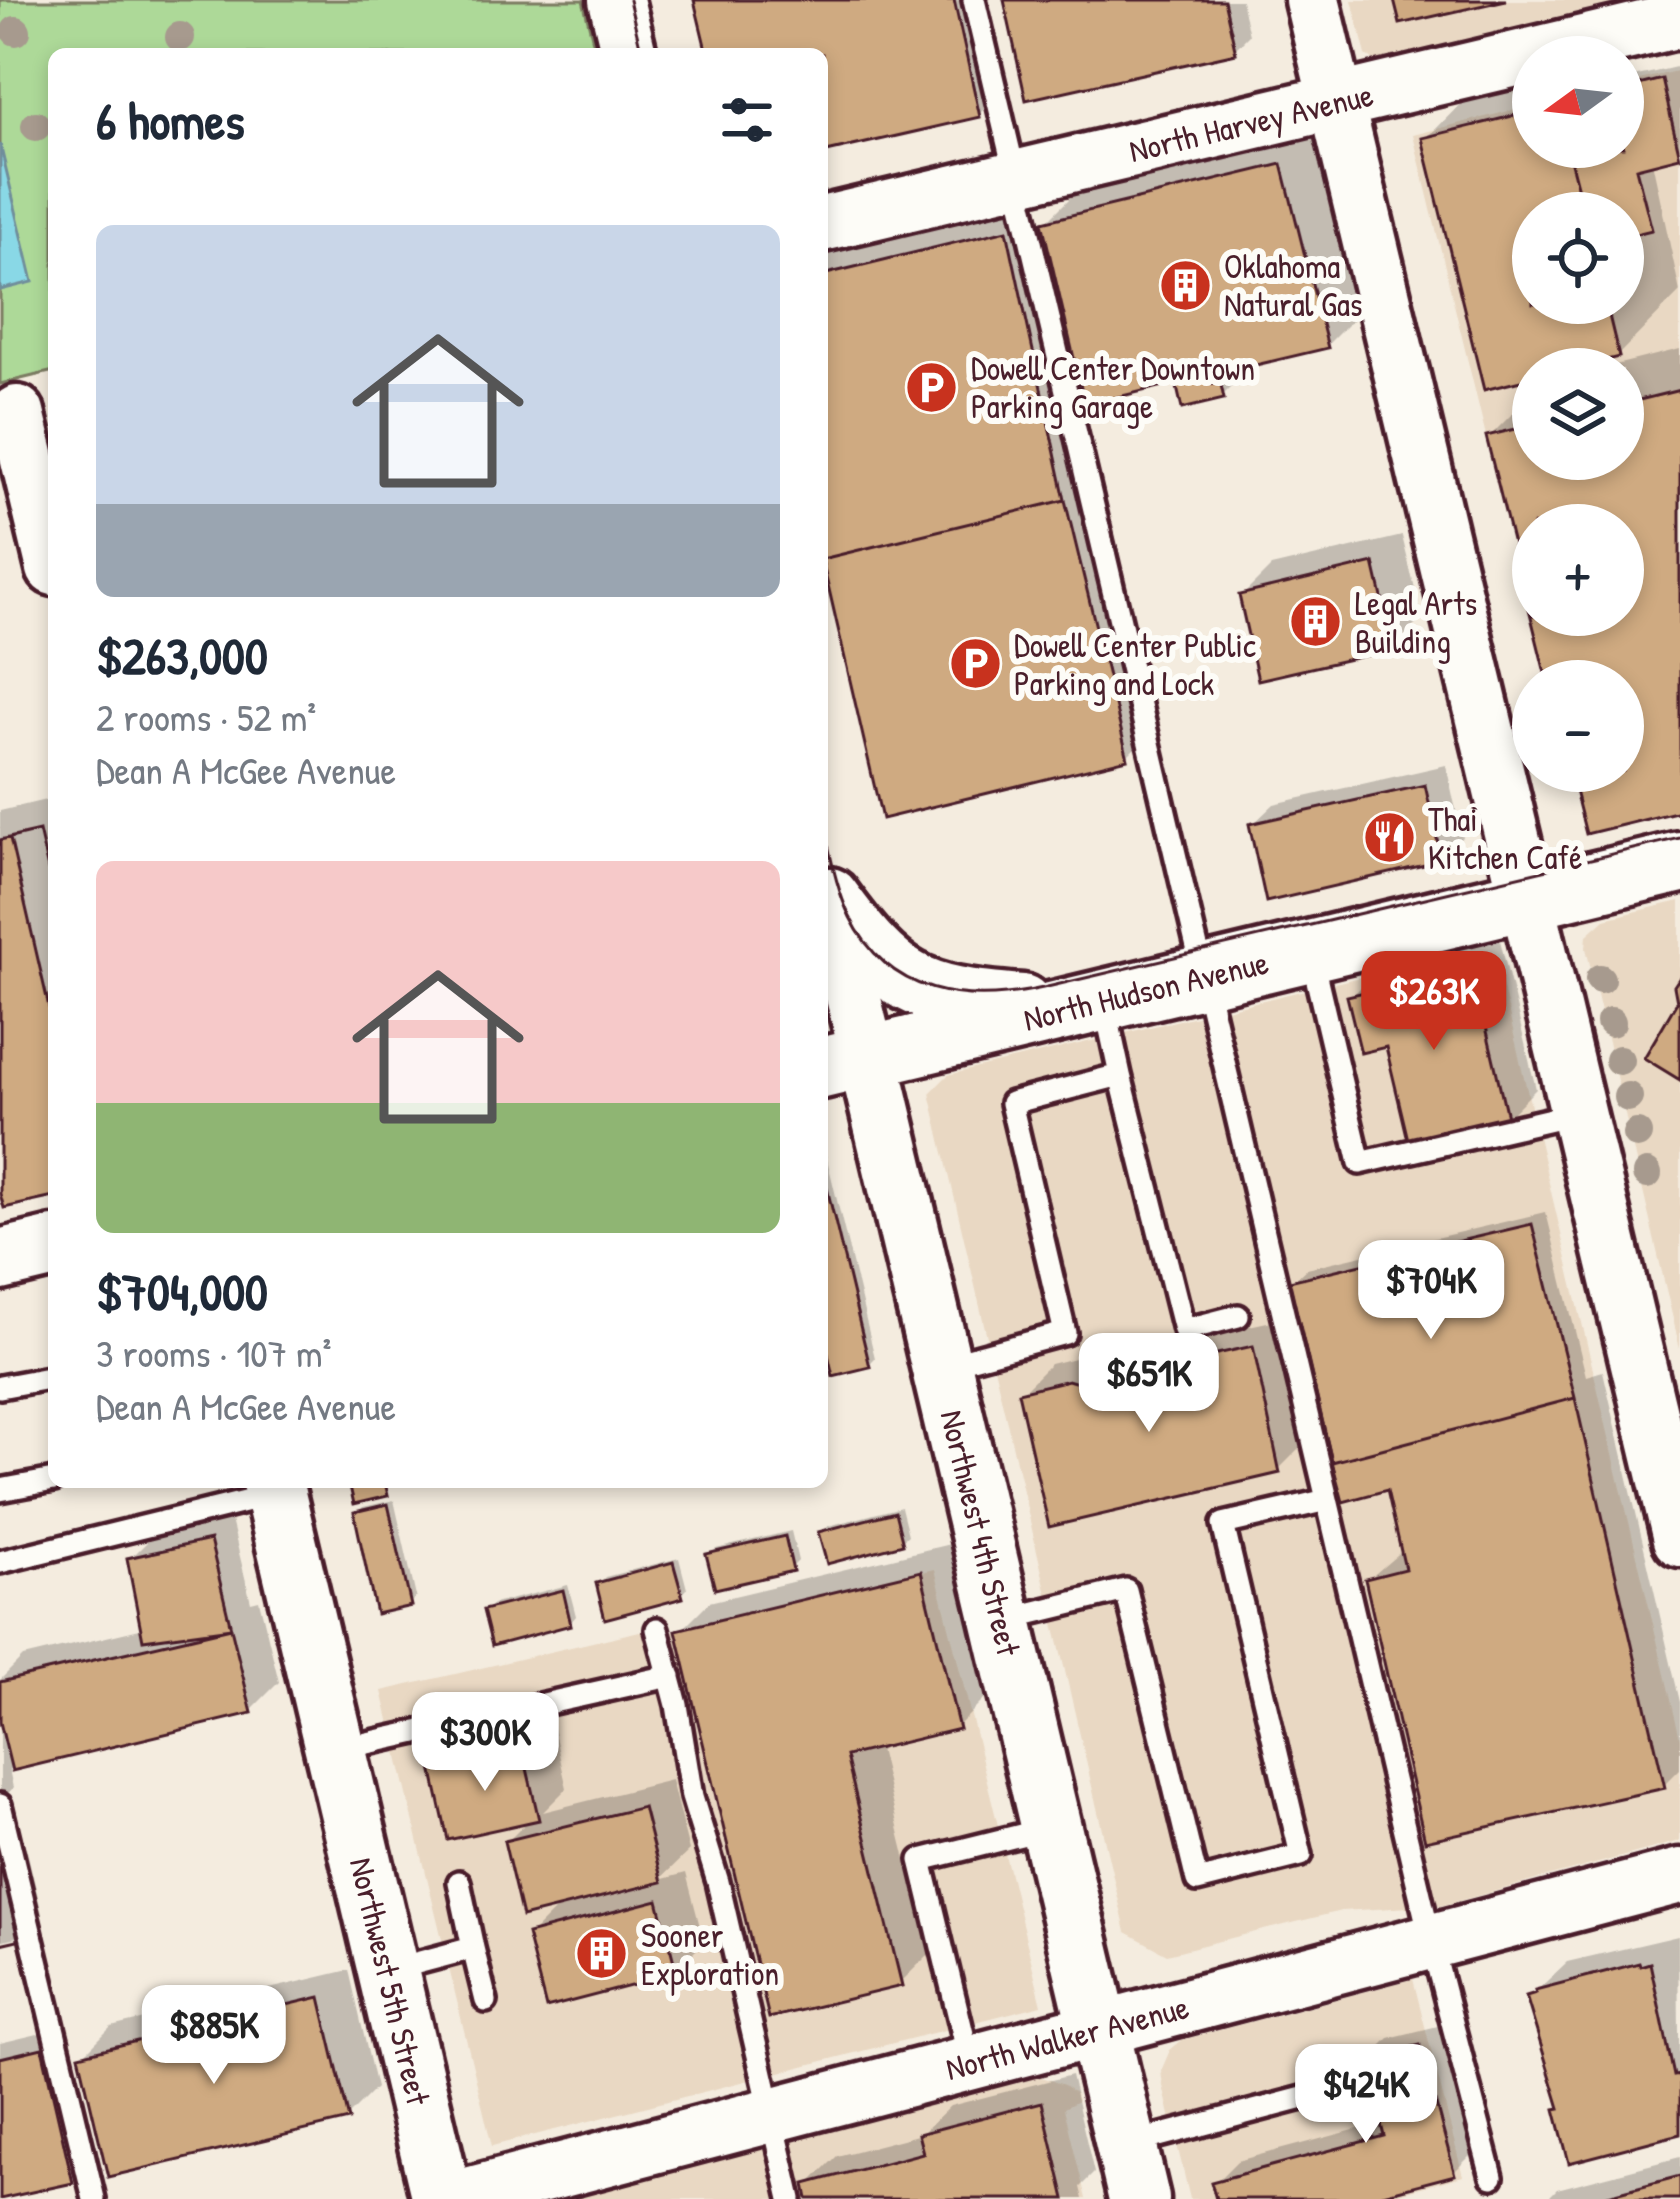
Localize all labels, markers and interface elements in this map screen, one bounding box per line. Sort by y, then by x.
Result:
north arrow [1512,36,1644,168]
map controls [1512,36,1644,792]
street label: North Harvey Avenue [1125,72,1377,172]
text: 6 homes [96,86,245,155]
icon: filters [714,87,780,153]
button: locate [1512,192,1644,324]
place label: Oklahoma Natural Gas [1224,244,1363,326]
building icon: Oklahoma Natural Gas [1157,257,1213,313]
icon: home [330,303,546,519]
place label: Dowell Center Downtown Parking Garage [971,346,1255,429]
button: layers [1512,348,1644,480]
parking icon: Dowell Center Downtown Parking Garage [904,359,960,415]
button: + [1512,504,1644,636]
place label: Legal Arts Building [1355,581,1477,664]
building icon: Legal Arts Building [1288,594,1344,650]
text: $263,000 [96,621,268,690]
place label: Dowell Center Public Parking and Lock [1014,623,1256,706]
parking icon: Dowell Center Public Parking and Lock [947,636,1003,692]
button: − [1512,660,1644,792]
text: 2 rooms · 52 m² [96,690,316,743]
text: Dean A McGee Avenue [96,743,396,796]
place label: Thai Kitchen Café [1428,797,1582,879]
restaurant icon: Thai Kitchen Café [1361,810,1417,866]
icon: home [330,939,546,1155]
street label: North Hudson Avenue [1019,940,1273,1041]
pin: $263K [1350,951,1518,1053]
text: $263K [1388,963,1480,1016]
pin: $704K [1347,1240,1515,1342]
text: $704K [1385,1252,1477,1305]
text: $704,000 [96,1257,268,1326]
text: 3 rooms · 107 m² [96,1326,332,1379]
pin: $651K [1065,1333,1233,1435]
text: $651K [1106,1345,1192,1398]
text: Dean A McGee Avenue [96,1379,396,1432]
street label: Northwest 4th Street [931,1406,1031,1661]
pin: $300K [401,1692,569,1794]
text: $300K [439,1704,531,1757]
street label: Northwest 5th Street [340,1853,441,2110]
place label: Sooner Exploration [641,1913,779,1996]
building icon: Sooner Exploration [574,1926,630,1982]
street label: North Walker Avenue [941,1984,1193,2090]
pin: $885K [130,1985,298,2087]
text: $885K [169,1997,259,2050]
pin: $424K [1282,2044,1450,2146]
text: $424K [1322,2056,1410,2109]

